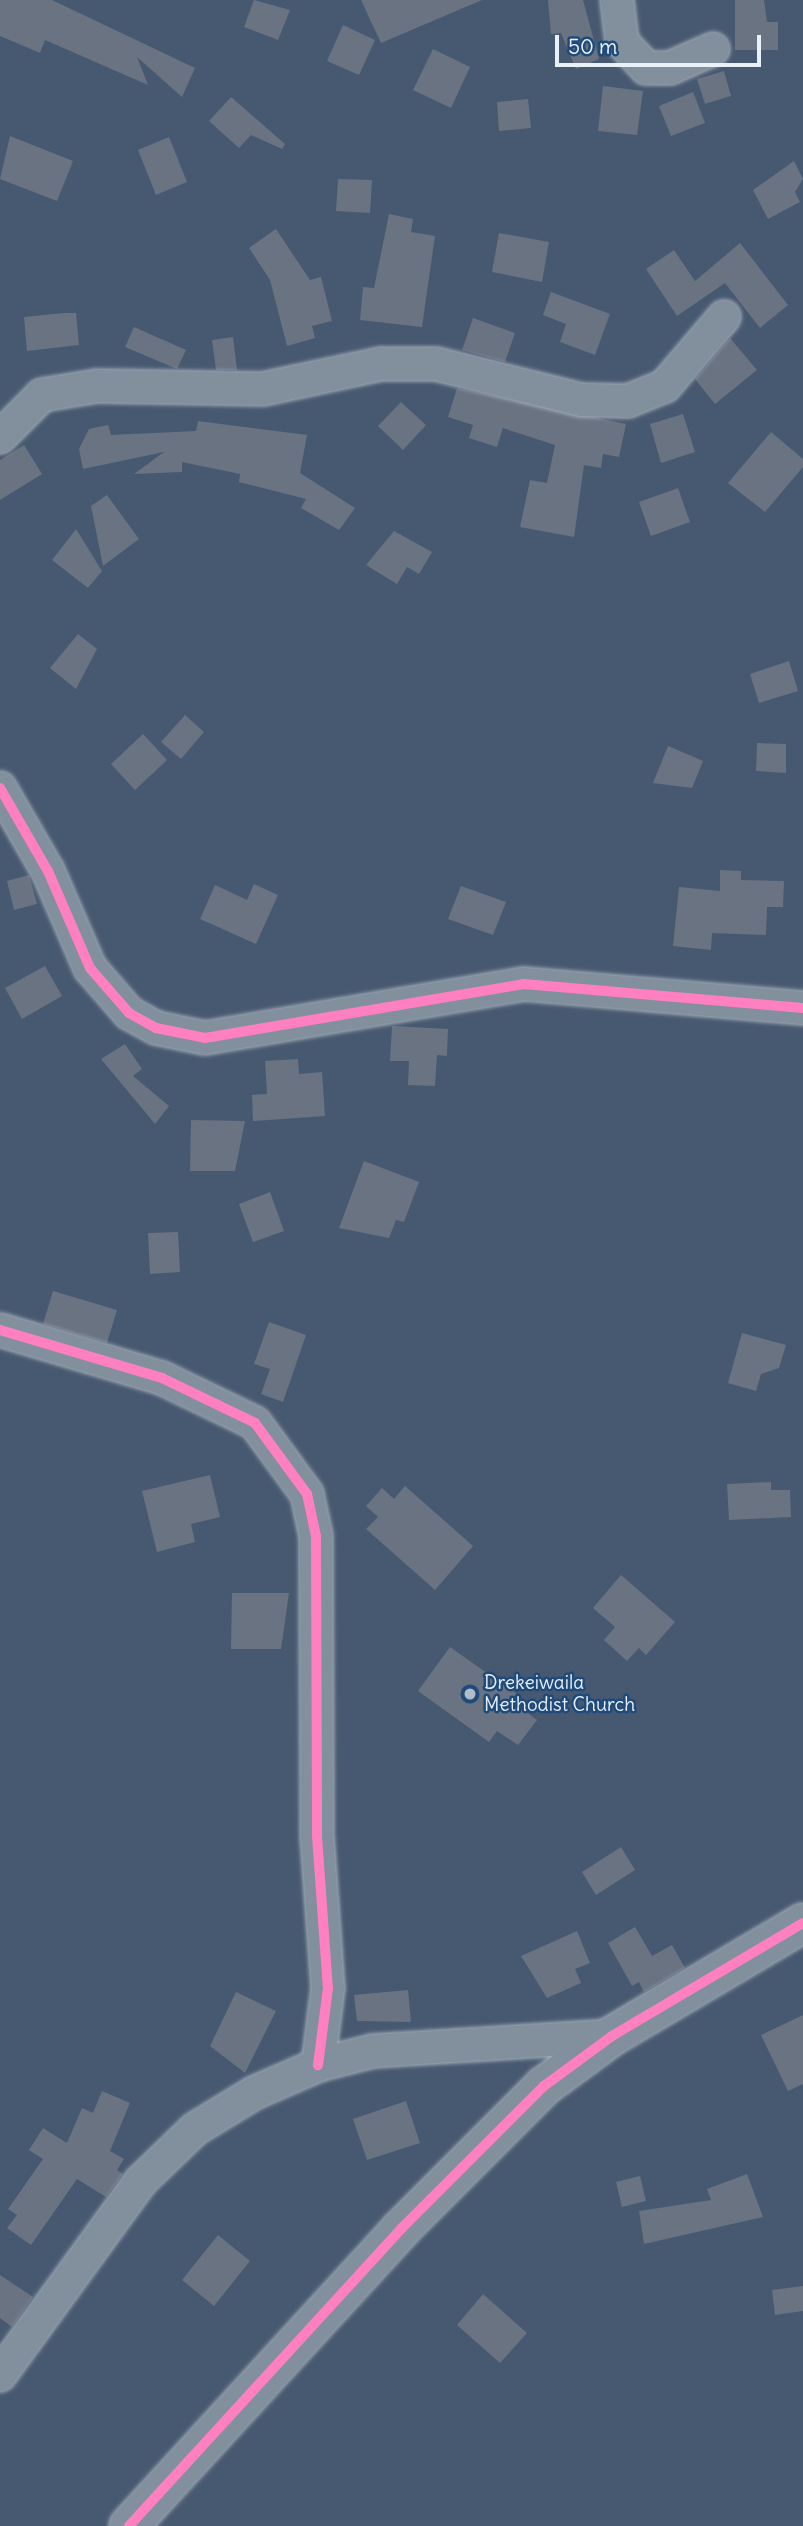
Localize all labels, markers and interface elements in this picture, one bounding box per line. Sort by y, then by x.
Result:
scale bar [558,21,764,65]
text: 50 m [568,33,617,60]
place label: Drekeiwaila Methodist Church [484,1672,635,1716]
marker: Drekeiwaila Methodist Church [462,1686,478,1702]

